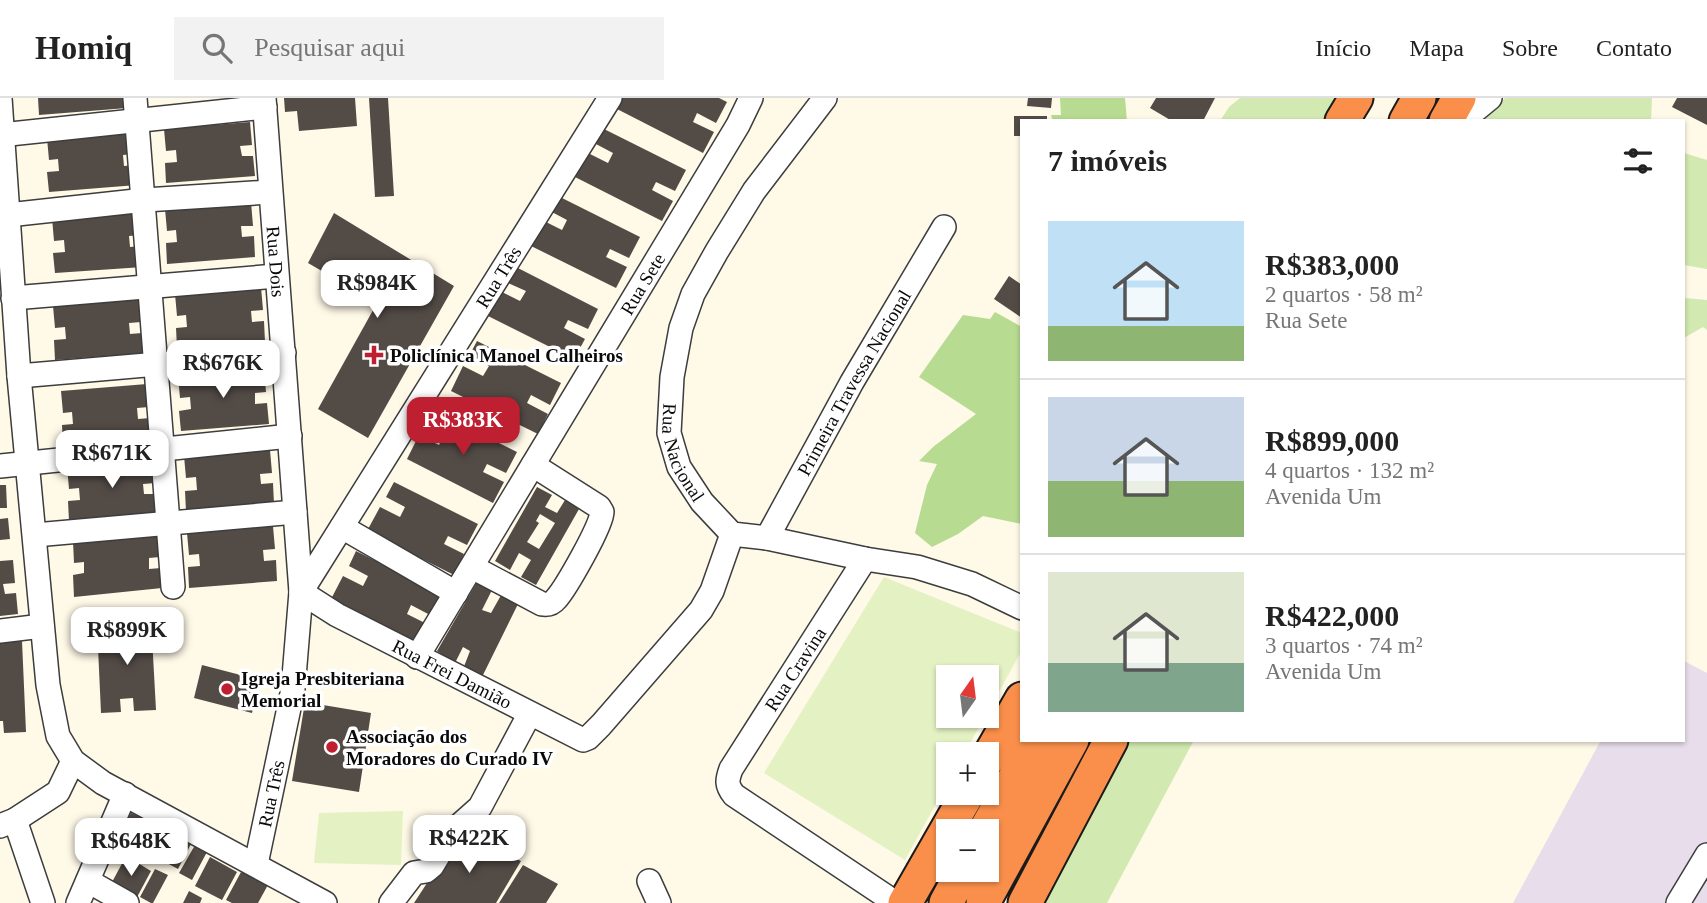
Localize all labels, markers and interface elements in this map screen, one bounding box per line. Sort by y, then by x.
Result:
search box [174,17,664,80]
icon: search [198,29,236,67]
text: Homiq [35,30,132,66]
text: Pesquisar aqui [254,33,405,62]
text: Início [1315,35,1371,61]
text: Mapa [1409,35,1464,61]
text: Sobre [1502,35,1558,61]
text: Contato [1596,35,1672,61]
icon: filters [1619,142,1657,180]
text: 7 imóveis [1048,144,1167,177]
street label: Rua Dois [263,225,289,298]
street label: Rua Três [472,243,526,312]
text: R$383,000 [1265,248,1399,281]
street label: Rua Sete [616,249,669,319]
icon: home [1104,249,1188,333]
pin: R$984K [320,260,434,320]
text: R$984K [337,270,417,295]
text: 2 quartos · 58 m² [1265,282,1423,307]
street label: Primeira Travessa Nacional [793,286,915,479]
text: Rua Sete [1265,308,1347,333]
pin: R$676K [166,341,280,400]
marker: Policlínica Manoel Calheiros [364,345,384,365]
place label: Policlínica Manoel Calheiros [390,345,623,366]
text: R$676K [183,350,263,375]
pin: R$383K [406,398,520,457]
street label: Rua Nacional [658,403,709,506]
text: R$383K [423,407,503,432]
text: R$899,000 [1265,424,1399,457]
icon: home [1104,425,1188,509]
pin: R$671K [55,430,169,490]
text: R$671K [72,440,152,465]
text: 4 quartos · 132 m² [1265,458,1434,483]
text: Avenida Um [1265,484,1381,509]
text: R$422,000 [1265,599,1399,632]
icon: home [1104,600,1188,684]
pin: R$899K [70,608,184,667]
text: R$899K [87,617,167,642]
street label: Rua Cravina [761,623,831,715]
text: 3 quartos · 74 m² [1265,633,1423,658]
street label: Rua Frei Damião [389,635,515,713]
text: Avenida Um [1265,659,1381,684]
north arrow [936,665,999,728]
map controls [936,665,999,882]
place label: Igreja Presbiteriana Memorial [241,668,405,711]
marker: Igreja Presbiteriana Memorial [219,681,235,697]
place label: Associação dos Moradores do Curado IV [346,726,553,769]
marker: Associação dos Moradores do Curado IV [324,739,340,755]
button: + [936,742,999,805]
street label: Rua Três [254,758,289,829]
pin: R$422K [412,816,526,875]
pin: R$648K [74,818,188,878]
button: − [936,819,999,882]
text: R$422K [429,825,509,850]
text: R$648K [91,828,171,853]

